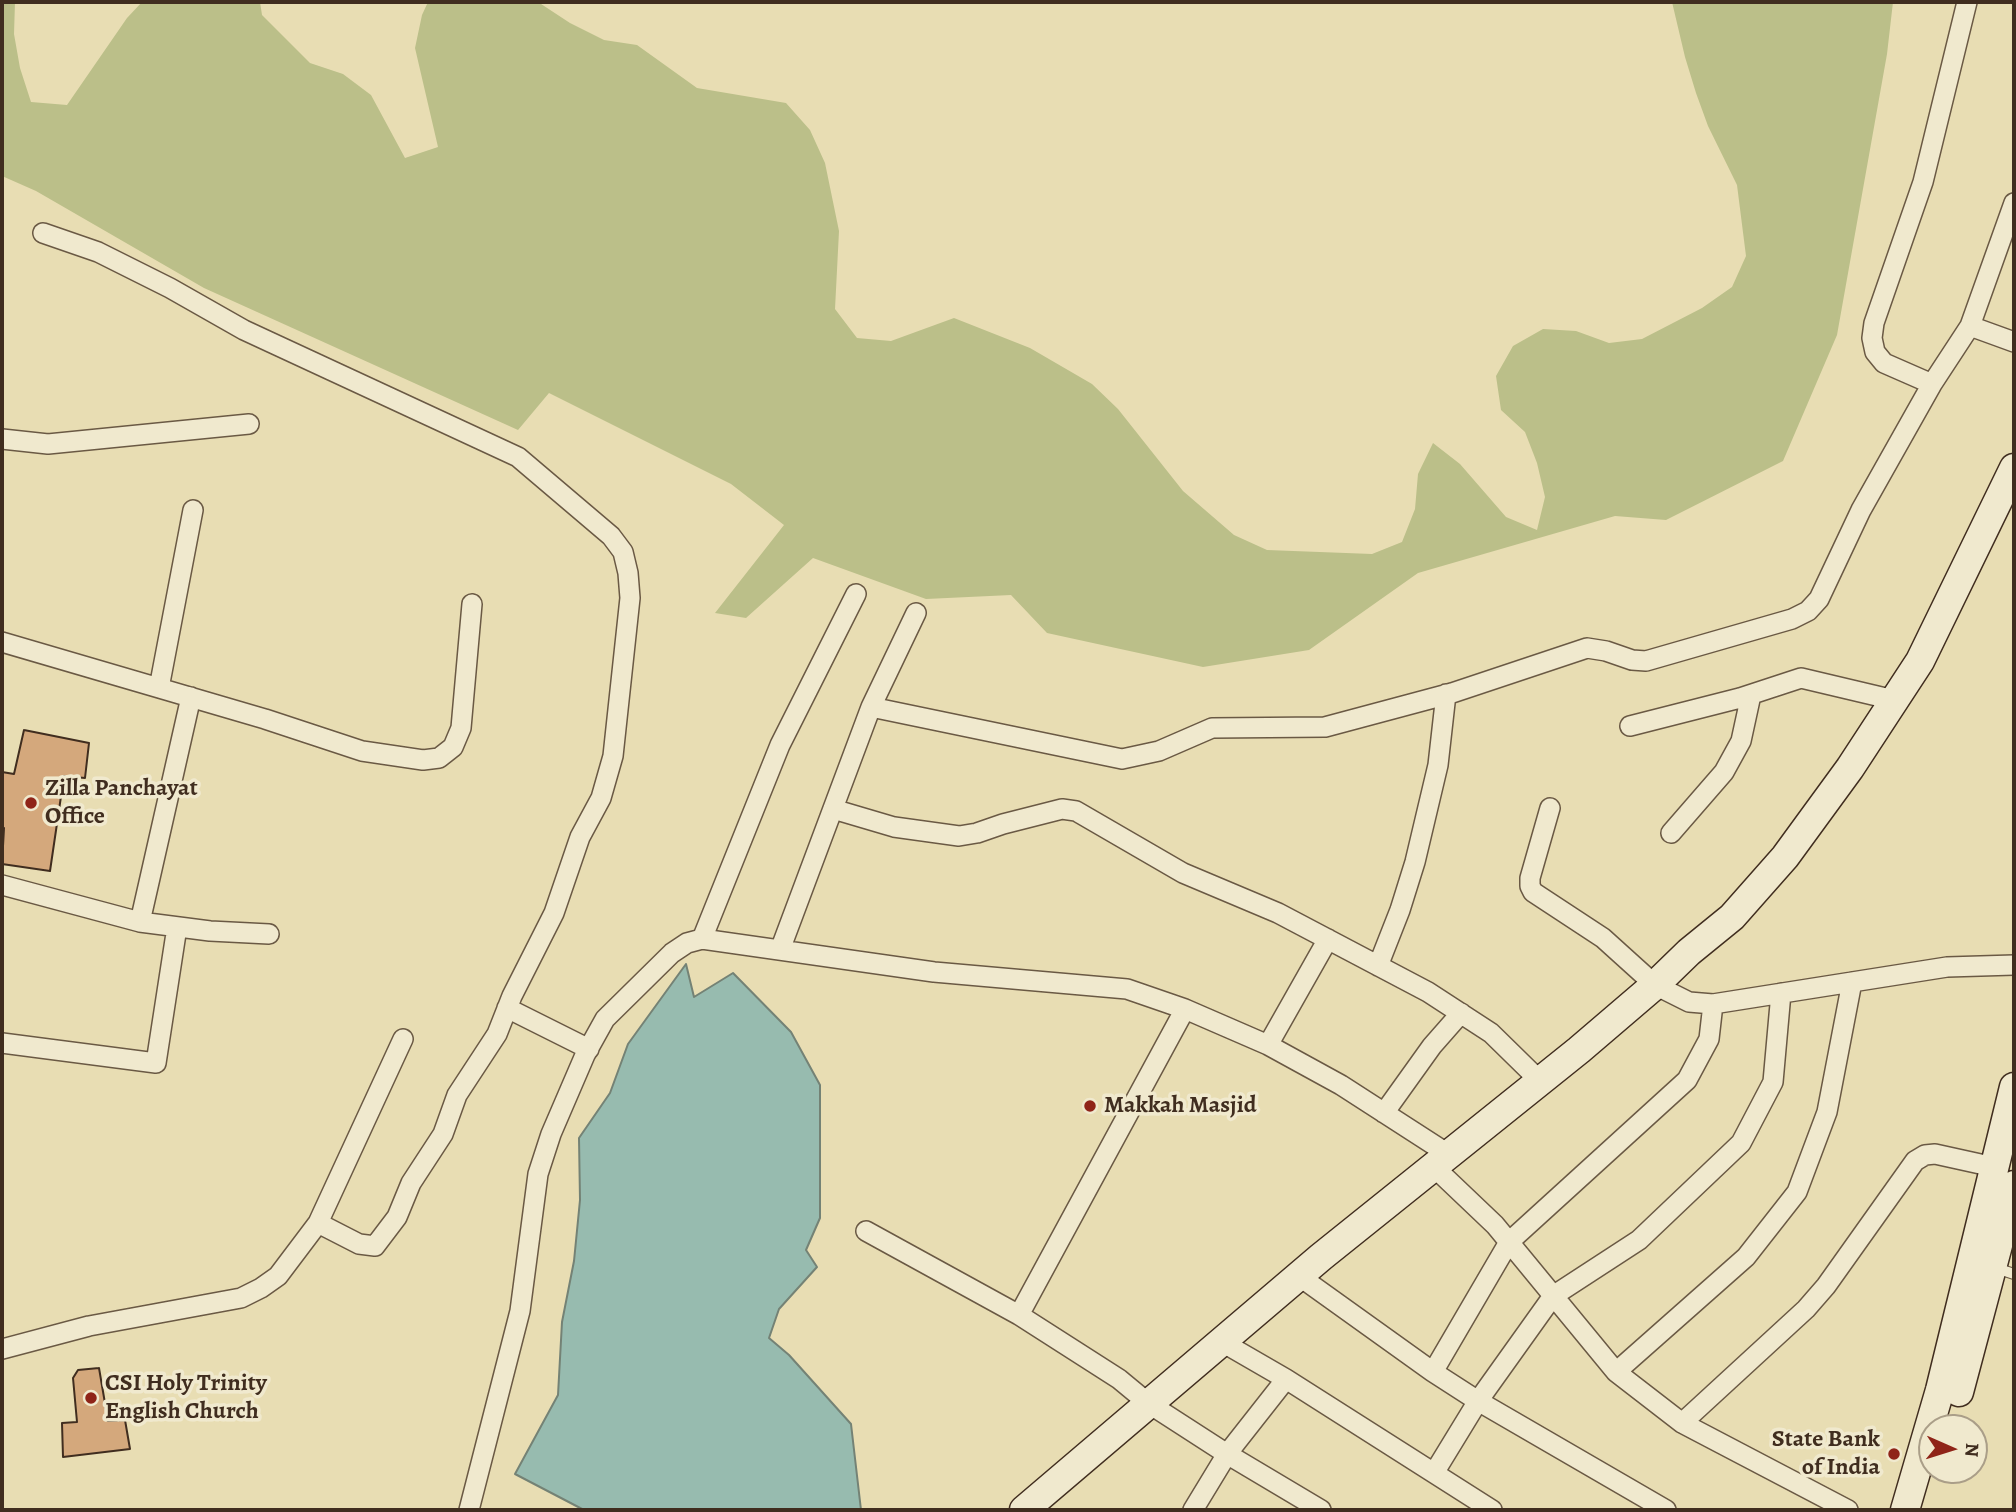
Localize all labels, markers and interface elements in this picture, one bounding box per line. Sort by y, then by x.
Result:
place label: Zilla Panchayat Office [45,775,198,831]
marker: Zilla Panchayat Office [23,795,39,811]
place label: Makkah Masjid [1104,1092,1257,1120]
marker: Makkah Masjid [1082,1098,1098,1114]
place label: CSI Holy Trinity English Church [105,1370,267,1426]
marker: CSI Holy Trinity English Church [83,1390,99,1406]
north arrow [1918,1414,1988,1484]
place label: State Bank of India [1772,1426,1880,1482]
text: N [1959,1442,1985,1458]
marker: State Bank of India [1886,1446,1902,1462]

